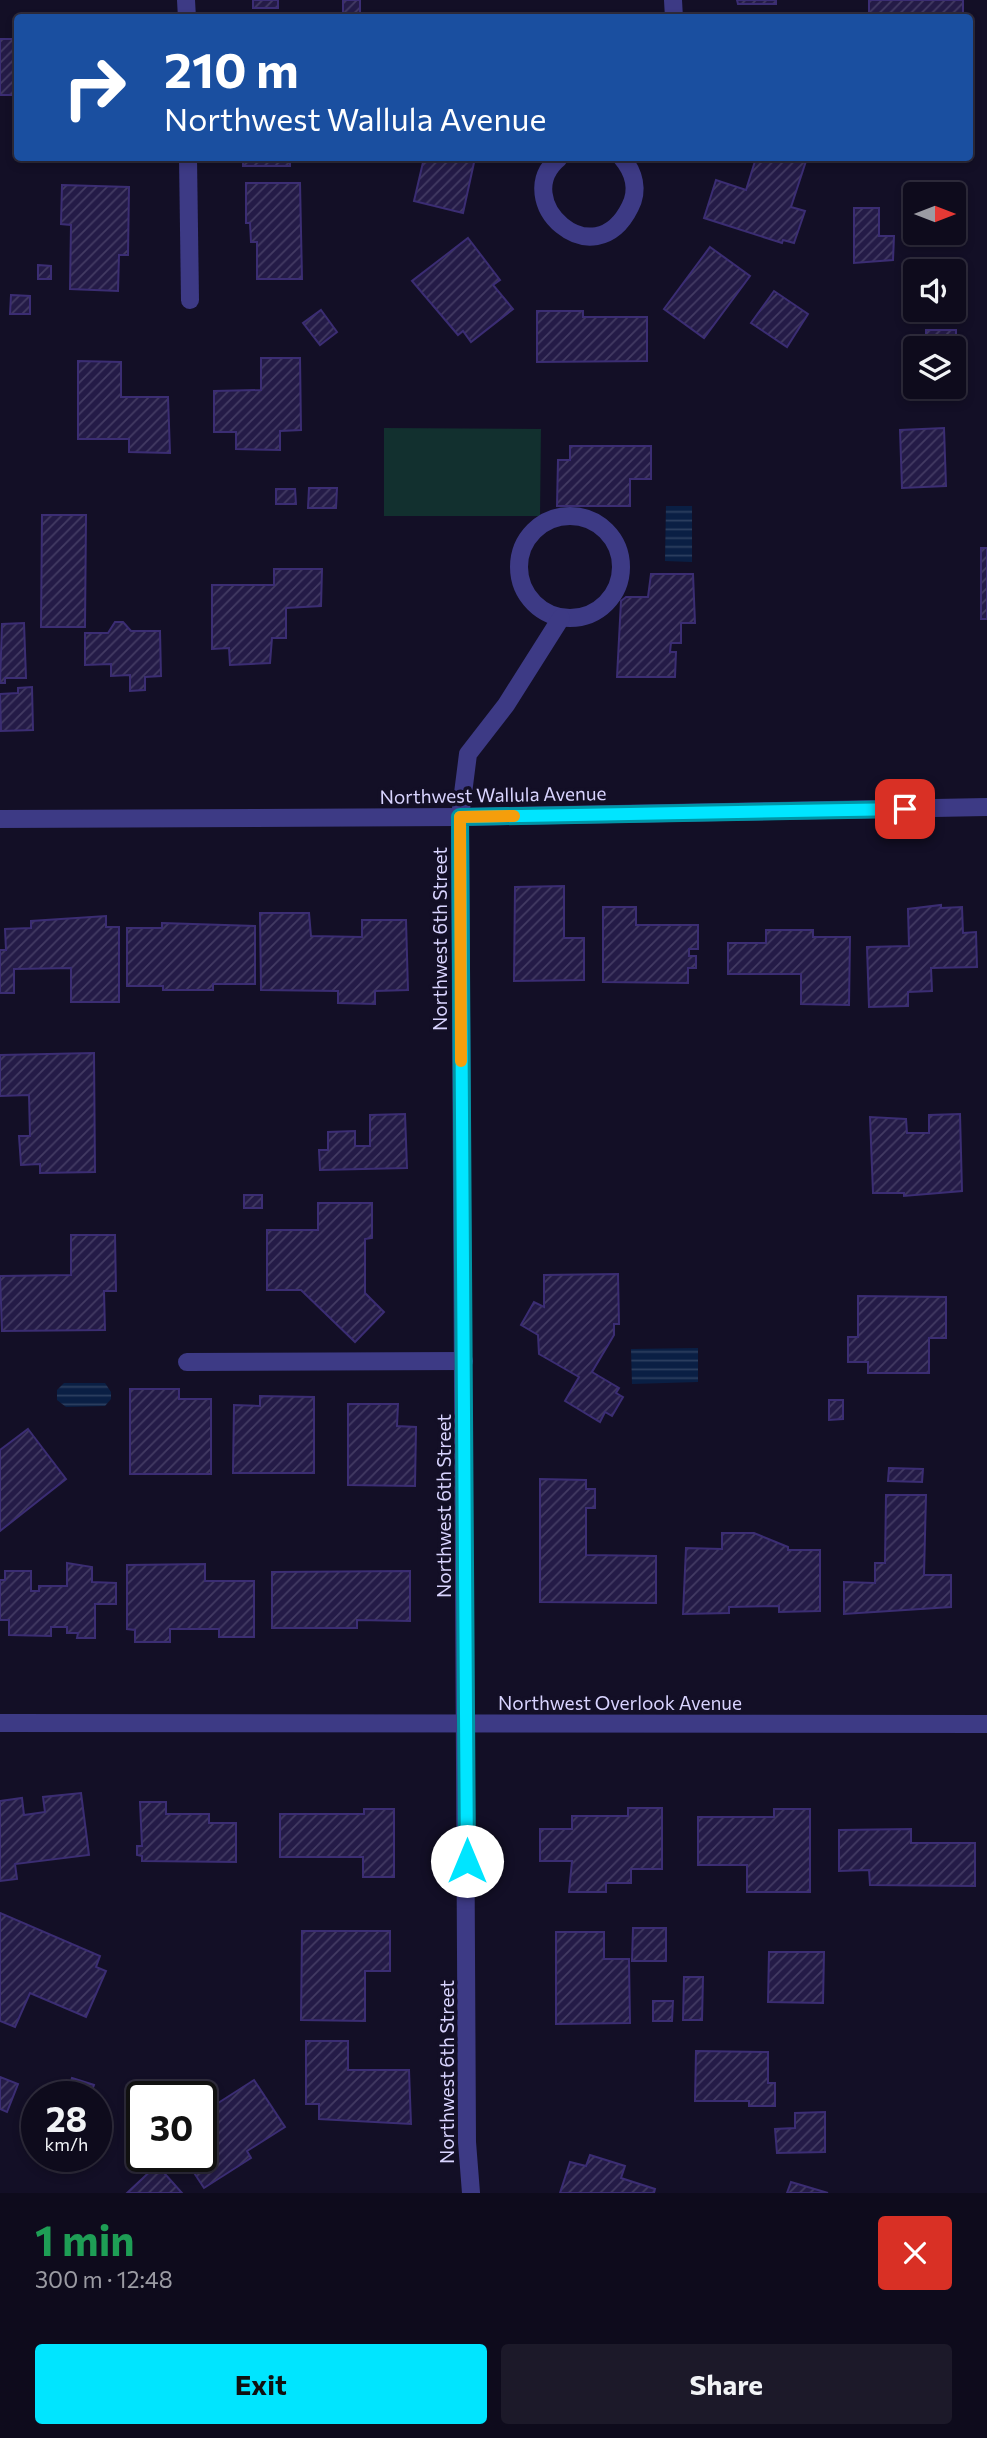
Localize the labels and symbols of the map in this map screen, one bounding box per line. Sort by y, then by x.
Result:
north arrow [903,182,966,245]
pin [875,779,935,839]
street label: Northwest Wallula Avenue [379,781,607,808]
street label: Northwest 6th Street [428,847,451,1031]
street label: Northwest 6th Street [432,1414,455,1598]
street label: Northwest Overlook Avenue [498,1691,742,1714]
position arrow [430,1824,504,1898]
street label: Northwest 6th Street [435,1980,458,2164]
speed limit sign: 30 [126,2081,217,2172]

